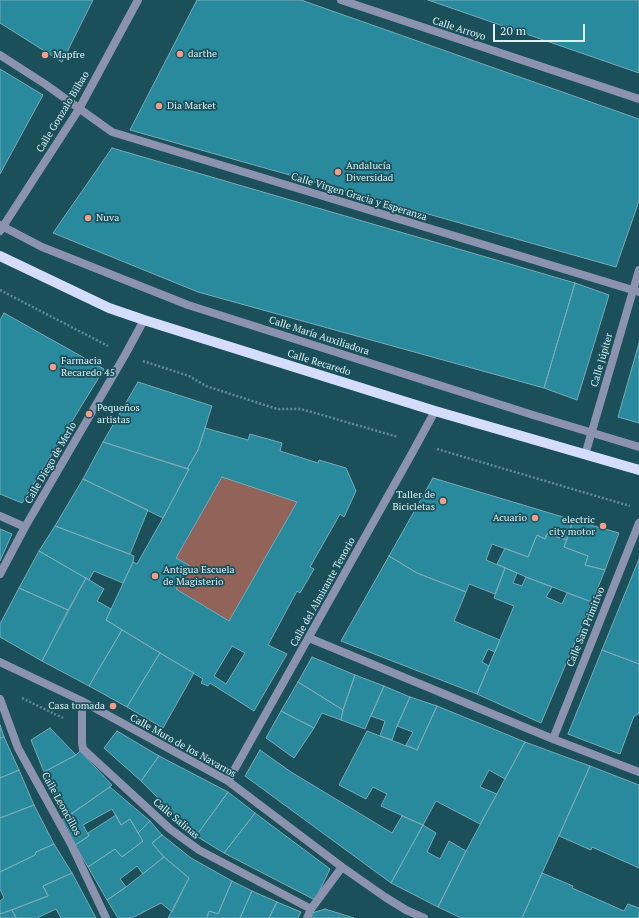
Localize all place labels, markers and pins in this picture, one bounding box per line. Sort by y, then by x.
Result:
place label: darthe [188,48,217,60]
place label: Mapfre [53,49,85,61]
marker: darthe [175,49,185,59]
marker: Mapfre [40,50,50,60]
place label: Dia Market [167,100,216,112]
marker: Dia Market [154,101,164,111]
place label: Andalucía Diversidad [346,160,393,184]
marker: Andalucía Diversidad [333,167,343,177]
place label: Nuva [96,212,119,224]
marker: Nuva [83,213,93,223]
place label: Farmacia Recaredo 45 [61,355,115,378]
marker: Farmacia Recaredo 45 [48,362,58,372]
place label: Pequeños artistas [97,402,140,426]
marker: Pequeños artistas [84,409,94,419]
place label: Taller de Bicicletas [392,489,435,512]
marker: Taller de Bicicletas [438,496,448,506]
place label: Acuario [493,512,527,524]
marker: Acuario [530,513,540,523]
place label: electric city motor [549,514,595,538]
marker: electric city motor [598,521,608,531]
place label: Antigua Escuela de Magisterio [163,564,235,588]
marker: Antigua Escuela de Magisterio [150,571,160,581]
place label: Casa tomada [48,700,105,712]
marker: Casa tomada [108,701,118,711]

